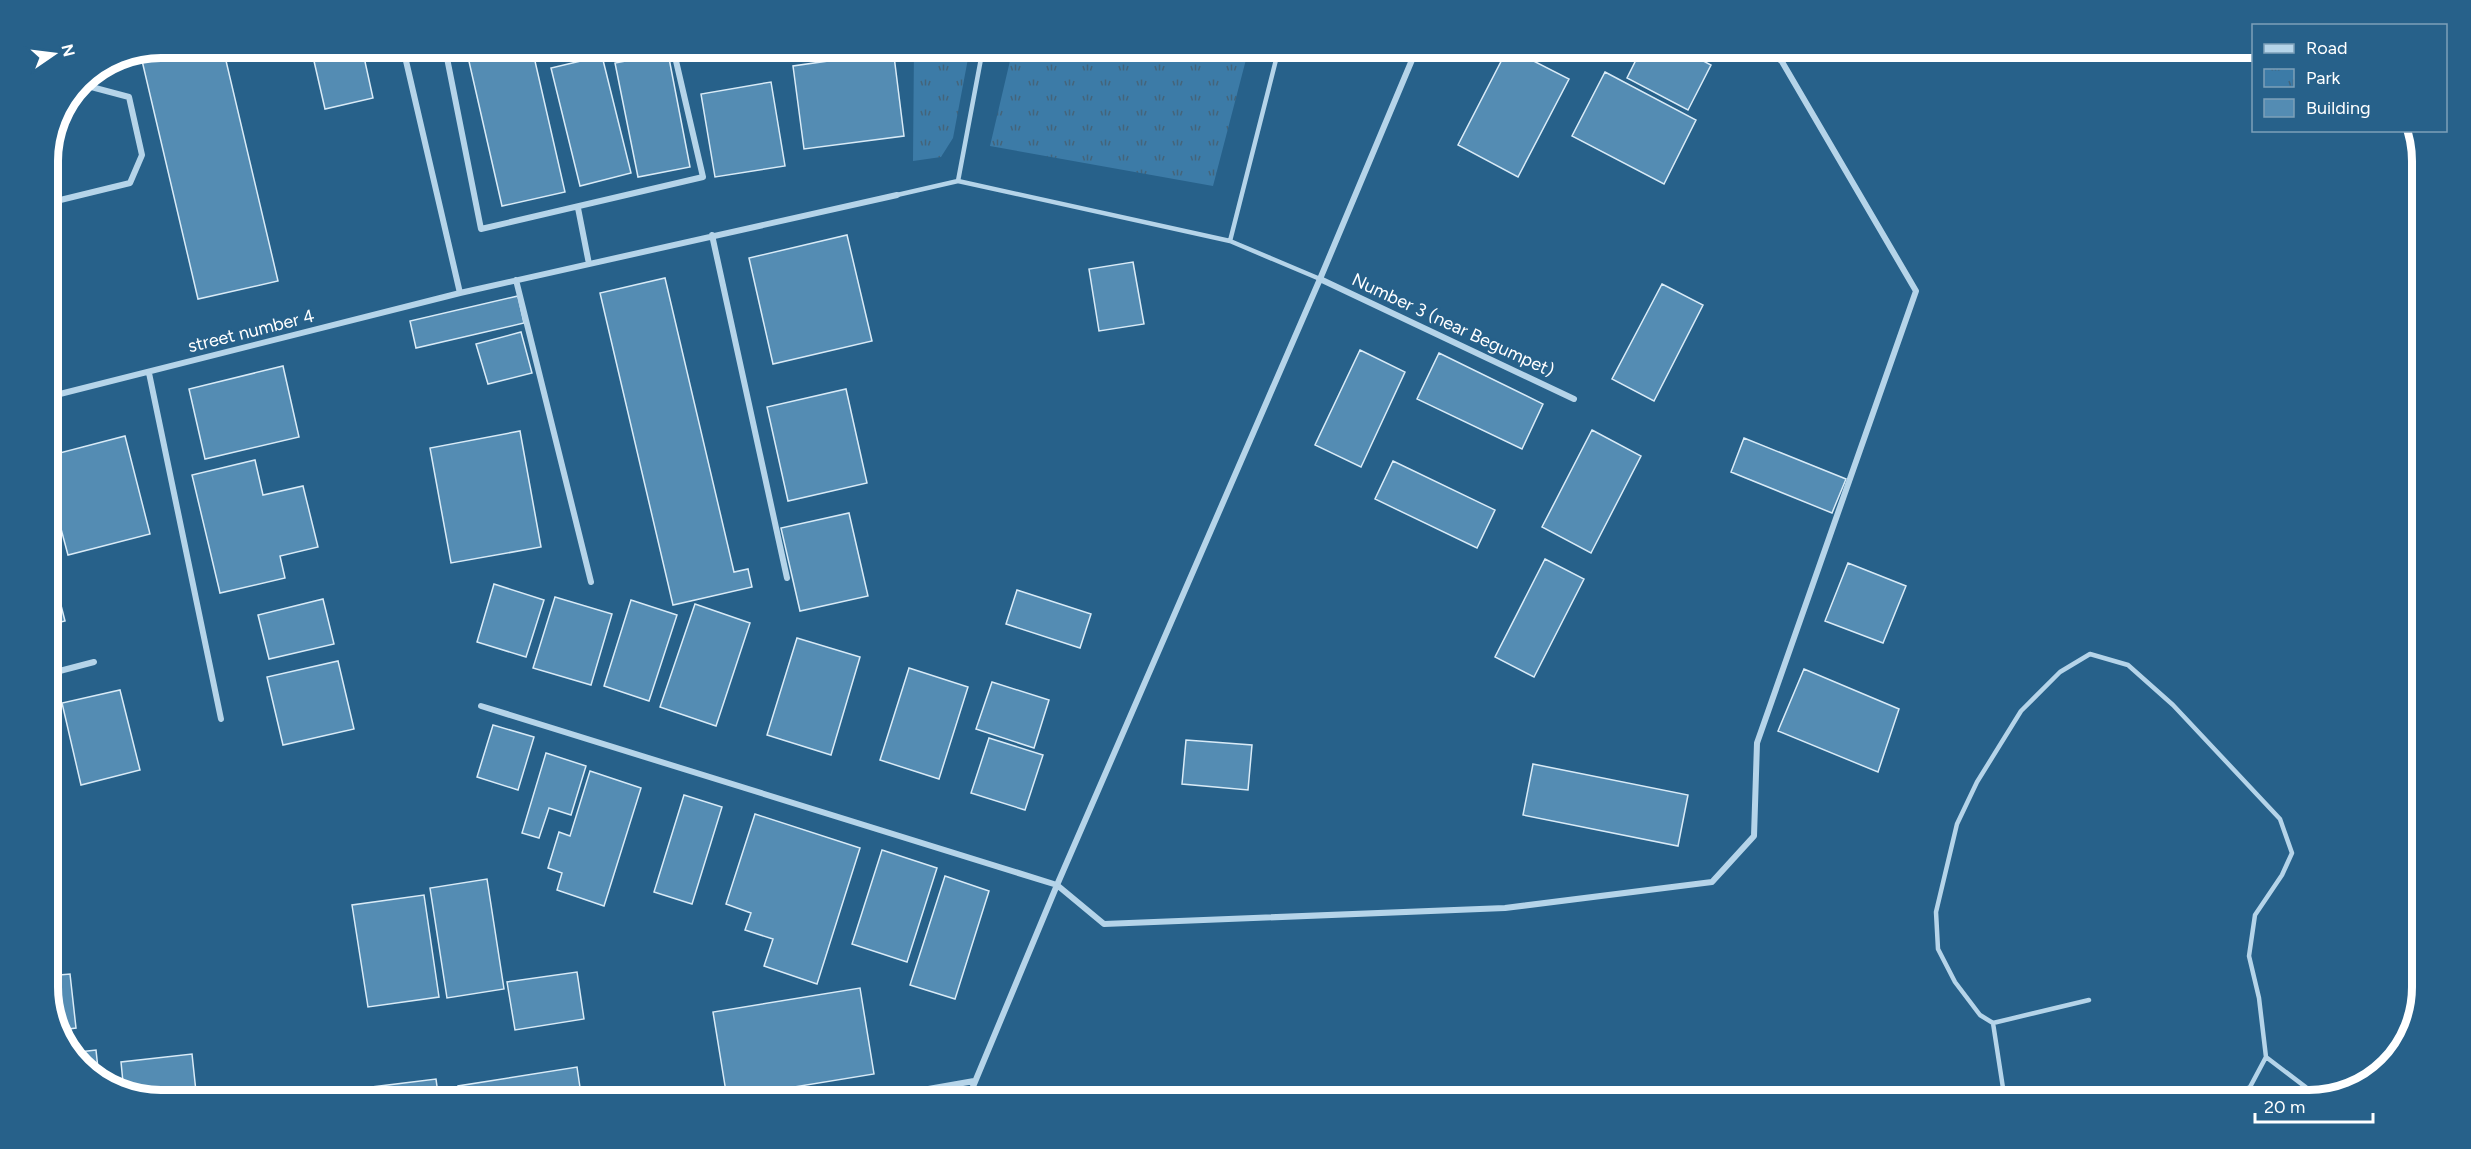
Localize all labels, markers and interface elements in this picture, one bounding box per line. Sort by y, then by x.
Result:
north arrow [24,24,84,84]
legend [2252,24,2447,132]
text: Road [2306,37,2347,59]
text: N [57,42,79,59]
text: Park [2306,67,2341,89]
text: Building [2306,97,2371,119]
street label: Number 3 (near Begumpet) [1348,268,1558,382]
street label: street number 4 [185,305,317,357]
scale bar [2255,1086,2374,1124]
text: 20 m [2264,1096,2305,1118]

